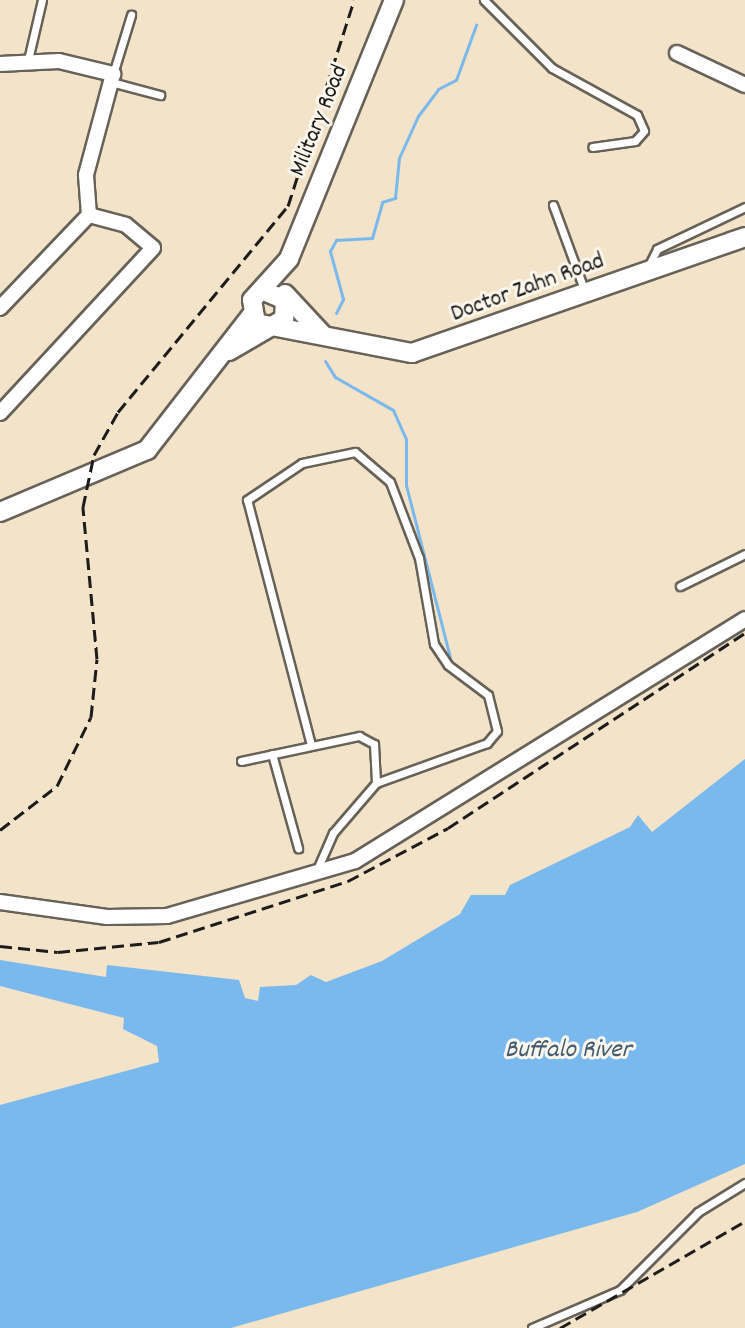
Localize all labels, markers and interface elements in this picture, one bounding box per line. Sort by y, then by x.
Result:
street label: Military Road [285,61,355,181]
street label: Doctor Zahn Road [447,248,609,330]
water label: Buffalo River [505,1035,631,1067]

